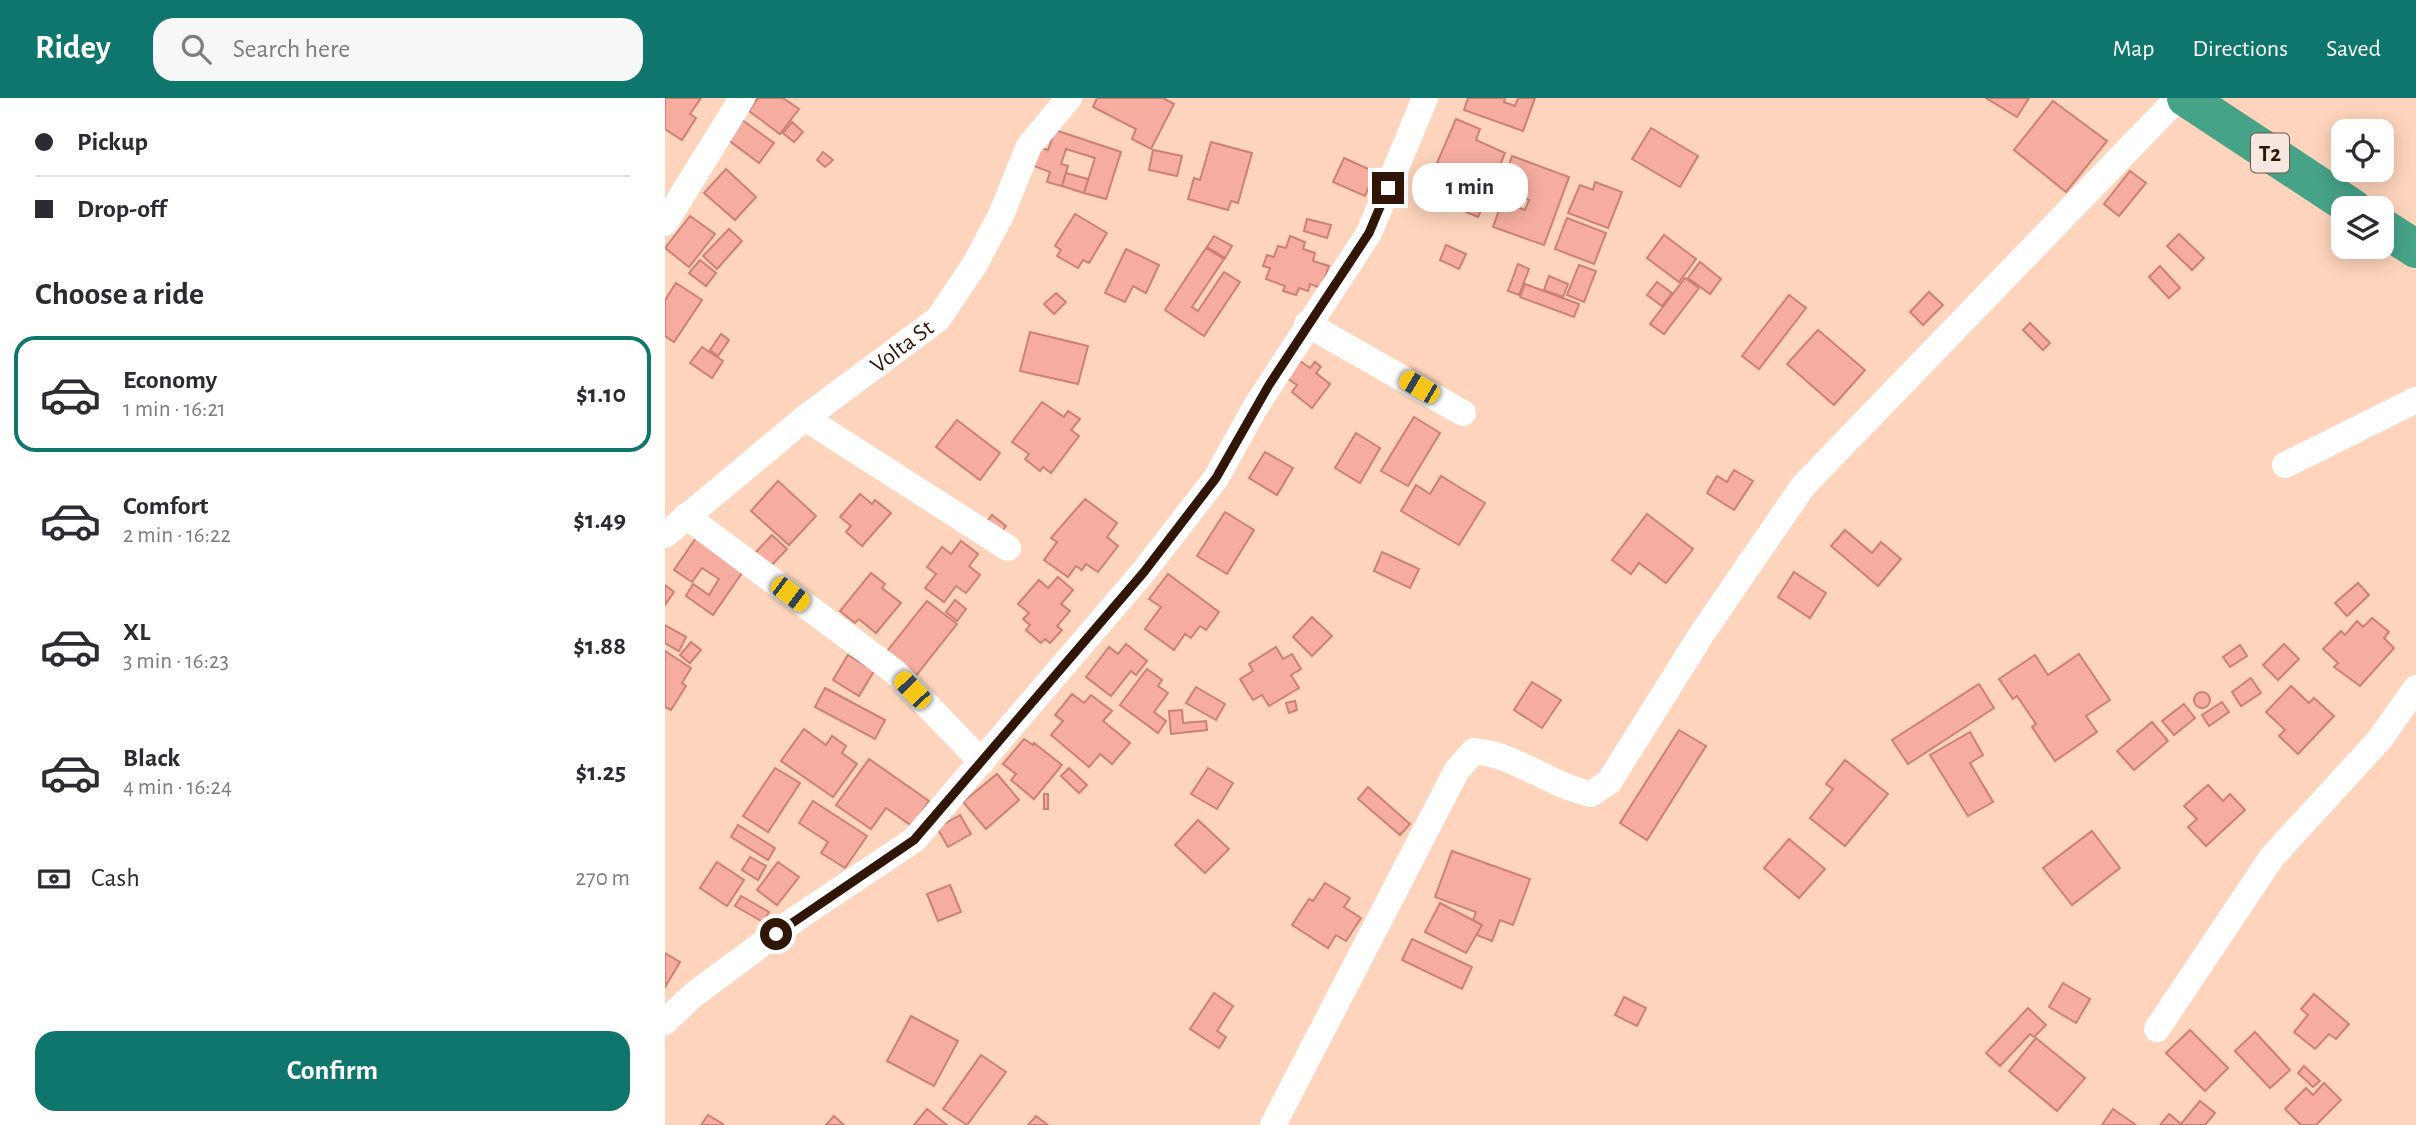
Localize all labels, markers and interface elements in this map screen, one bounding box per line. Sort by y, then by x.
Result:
search box [153,18,643,81]
icon: search [177,30,215,68]
text: Ridey [35,32,111,65]
text: Search here [233,36,350,62]
text: Map [2112,37,2154,61]
text: Directions [2192,37,2288,61]
text: Saved [2326,37,2381,61]
map controls [2331,119,2394,259]
button: locate [2331,119,2394,182]
text: Pickup [77,129,148,155]
road number: T2 [2251,134,2289,172]
callout: 1 min [1413,164,1528,212]
route end [1372,172,1404,204]
text: 1 min [1446,176,1494,199]
text: Drop-off [77,196,166,222]
button: layers [2331,196,2394,259]
text: Choose a ride [35,278,204,310]
street label: Volta St [866,316,939,378]
icon: car [39,363,102,426]
text: Economy [123,367,217,393]
car [1396,367,1443,407]
text: $1.10 [576,381,626,407]
text: 1 min · 16:21 [123,398,226,421]
icon: car [39,489,102,552]
text: Comfort [123,493,208,519]
text: $1.49 [573,507,626,533]
text: 2 min · 16:22 [123,524,231,547]
car [767,573,814,615]
icon: car [39,615,102,678]
text: XL [123,619,150,645]
text: $1.88 [573,633,626,659]
text: 3 min · 16:23 [123,650,229,673]
car [890,668,935,712]
icon: car [39,741,102,804]
text: Black [123,745,180,771]
text: $1.25 [576,759,626,785]
text: 4 min · 16:24 [123,776,232,799]
icon: cash [35,860,73,898]
text: Cash [91,865,140,891]
text: 270 m [576,867,630,890]
route start [760,918,792,950]
button: Confirm [35,1031,630,1111]

